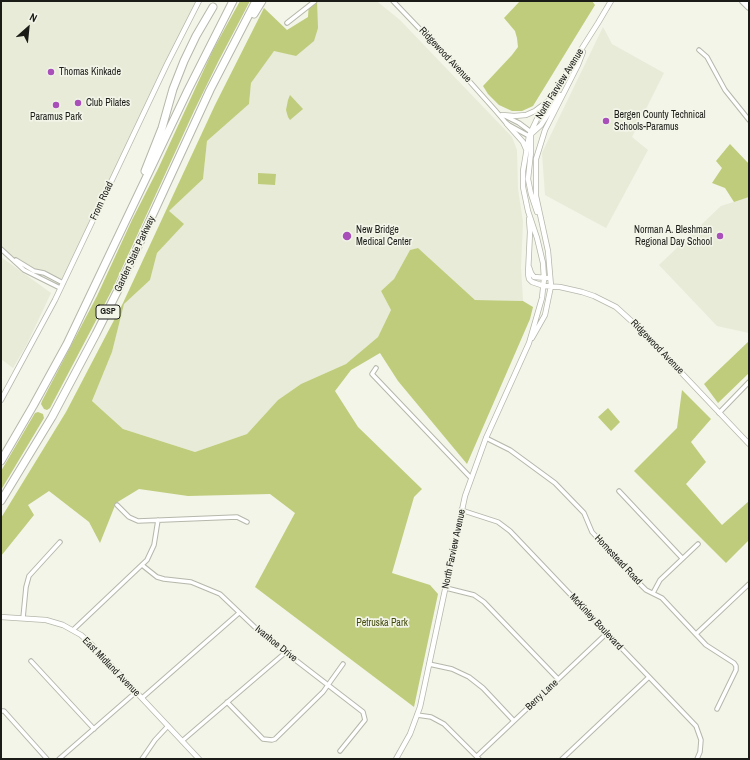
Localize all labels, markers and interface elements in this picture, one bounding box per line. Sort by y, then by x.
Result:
north arrow [8,8,48,48]
text: N [27,10,40,25]
street label: Ridgewood Avenue [416,25,474,85]
street label: North Farview Avenue [533,46,587,122]
place label: Thomas Kinkade [59,66,121,78]
marker: Thomas Kinkade [46,67,56,77]
place label: Club Pilates [86,97,130,109]
marker: Club Pilates [73,98,83,108]
marker: Paramus Park [51,100,61,110]
place label: Bergen County Technical Schools-Paramus [614,109,706,132]
place label: Paramus Park [30,111,82,123]
marker: Bergen County Technical Schools-Paramus [601,116,611,126]
street label: From Road [88,180,116,222]
street label: Garden State Parkway [112,214,158,294]
place label: New Bridge Medical Center [356,224,412,248]
place label: Norman A. Bleshman Regional Day School [634,224,712,248]
marker: New Bridge Medical Center [341,230,353,242]
marker: Norman A. Bleshman Regional Day School [715,231,725,241]
road number: GSP [96,305,120,319]
street label: Ridgewood Avenue [628,317,686,377]
street label: North Farview Avenue [440,508,468,590]
street label: Homestead Road [592,533,644,587]
street label: McKinley Boulevard [567,591,625,653]
park label: Petruska Park [356,617,408,629]
street label: Ivanhoe Drive [252,623,300,665]
street label: East Midland Avenue [80,635,142,699]
street label: Berry Lane [523,677,561,713]

